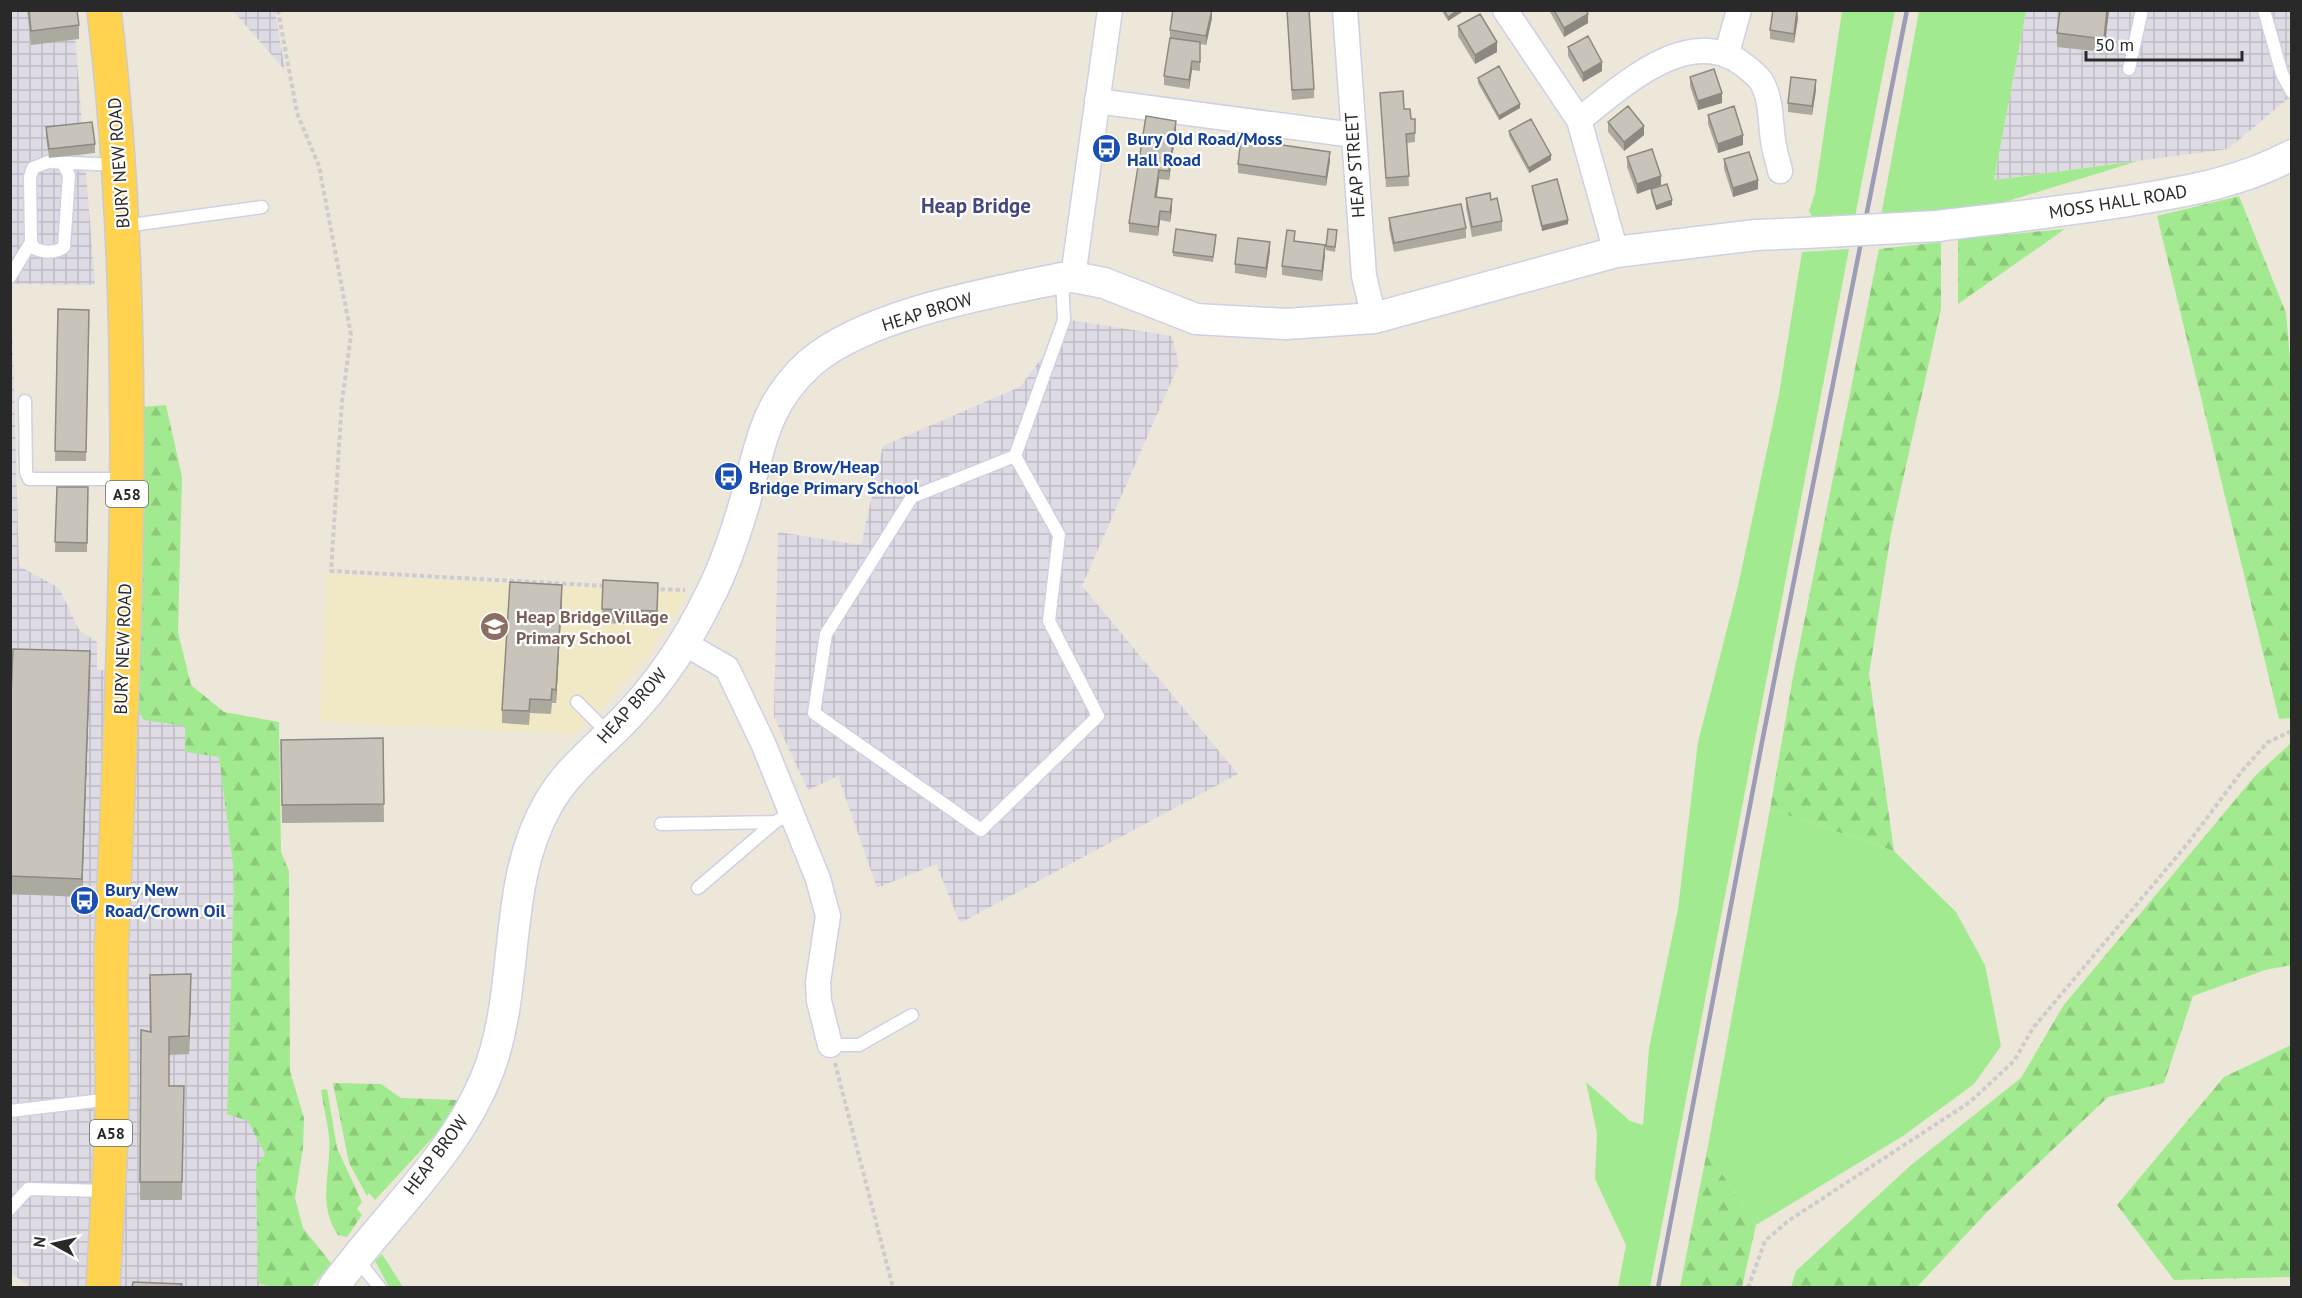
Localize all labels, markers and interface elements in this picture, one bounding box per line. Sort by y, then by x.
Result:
scale bar [2086,24,2242,62]
text: 50 m [2095,33,2134,56]
street label: BURY NEW ROAD [102,97,135,229]
street label: HEAP STREET [1339,111,1370,219]
place label: Bury Old Road/Moss Hall Road [1127,127,1283,171]
bus stop icon: Bury Old Road/Moss Hall Road [1090,133,1122,165]
street label: MOSS HALL ROAD [2047,179,2189,224]
district label: Heap Bridge [921,192,1031,219]
street label: HEAP BROW [879,287,975,336]
place label: Heap Brow/Heap Bridge Primary School [749,455,920,499]
bus stop icon: Heap Brow/Heap Bridge Primary School [712,461,744,493]
road number: A58 [106,481,148,507]
street label: BURY NEW ROAD [109,583,136,715]
place label: Heap Bridge Village Primary School [516,605,668,649]
school or university icon: Heap Bridge Village Primary School [479,611,511,643]
street label: HEAP BROW [592,663,672,748]
place label: Bury New Road/Crown Oil [105,878,226,922]
bus stop icon: Bury New Road/Crown Oil [68,884,100,916]
street label: HEAP BROW [398,1110,473,1199]
road number: A58 [90,1120,132,1146]
north arrow [24,1214,84,1274]
text: N [29,1235,50,1249]

